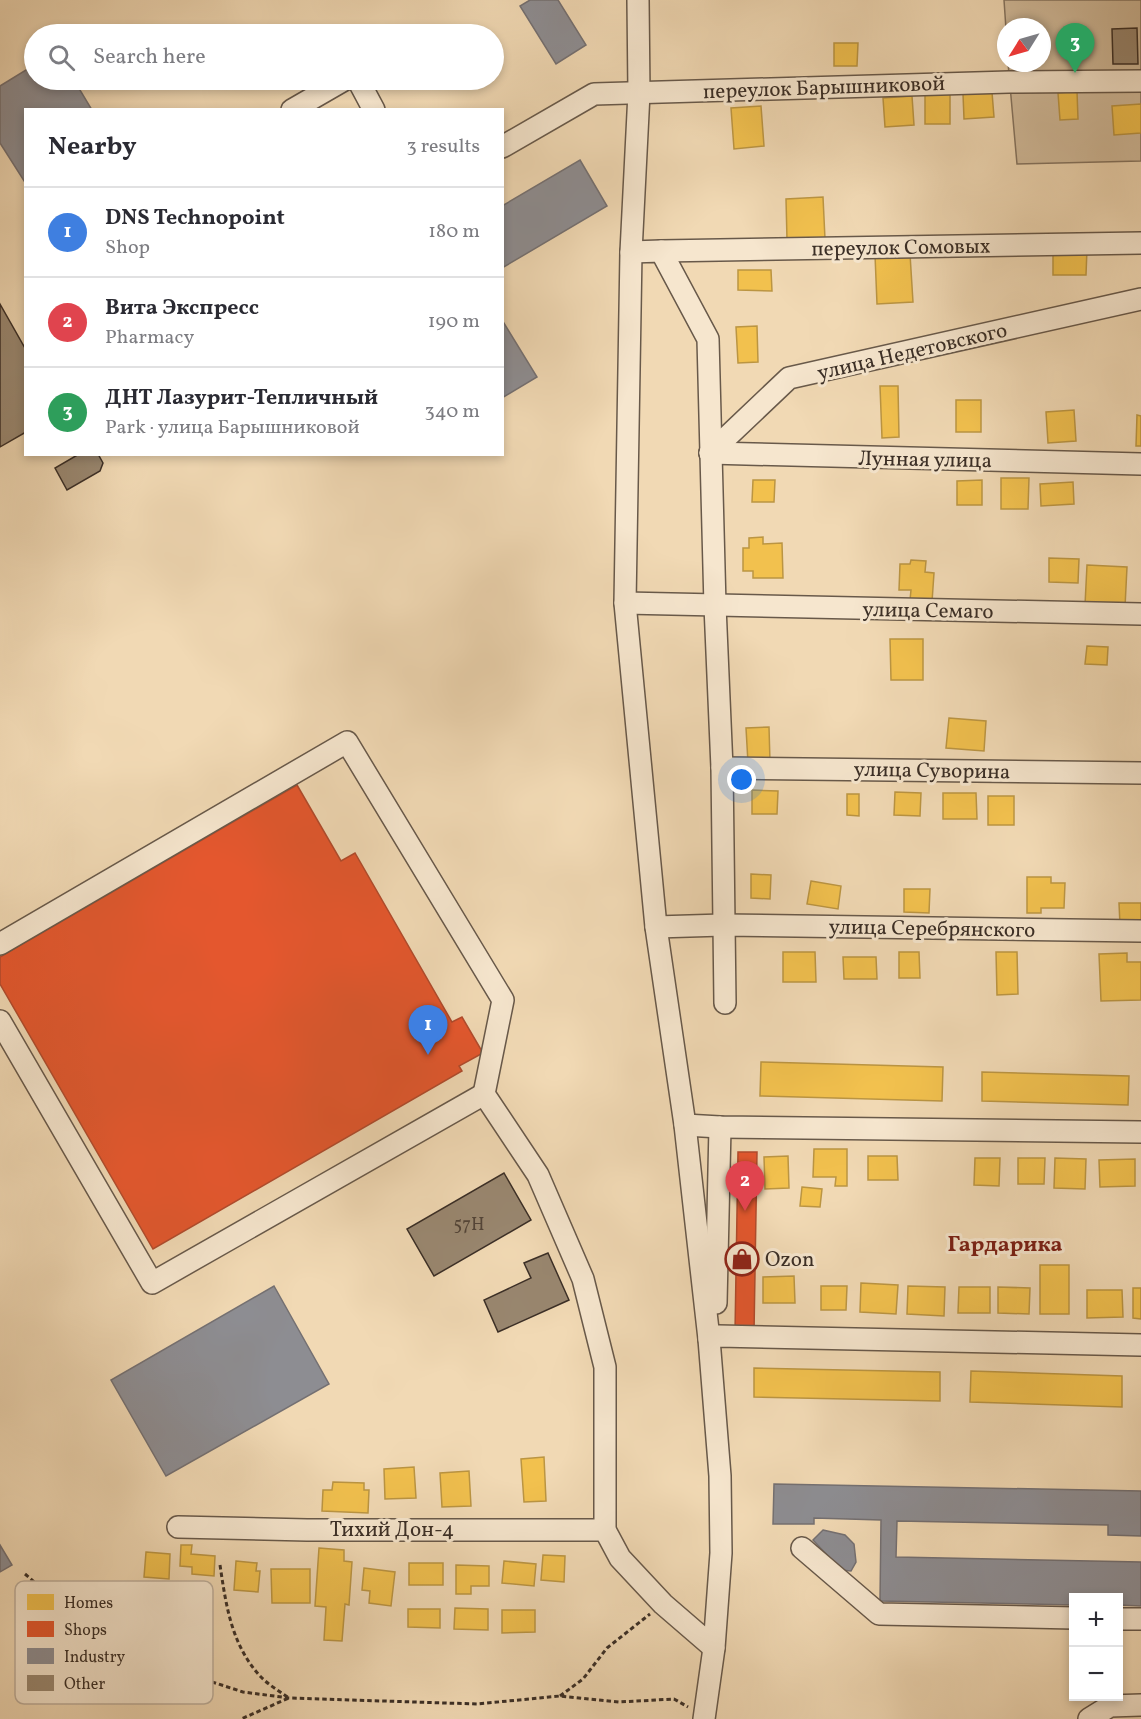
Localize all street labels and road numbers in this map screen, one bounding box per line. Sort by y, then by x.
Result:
street label: переулок Барышниковой [703,70,946,107]
street label: переулок Сомовых [811,232,991,265]
street label: улица Недетовского [815,317,1010,388]
street label: Лунная улица [858,445,992,476]
street label: улица Семаго [862,596,994,627]
street label: улица Суворина [853,756,1011,787]
street label: улица Серебрянского [828,913,1036,946]
street label: Тихий Дон-4 [330,1516,454,1545]

